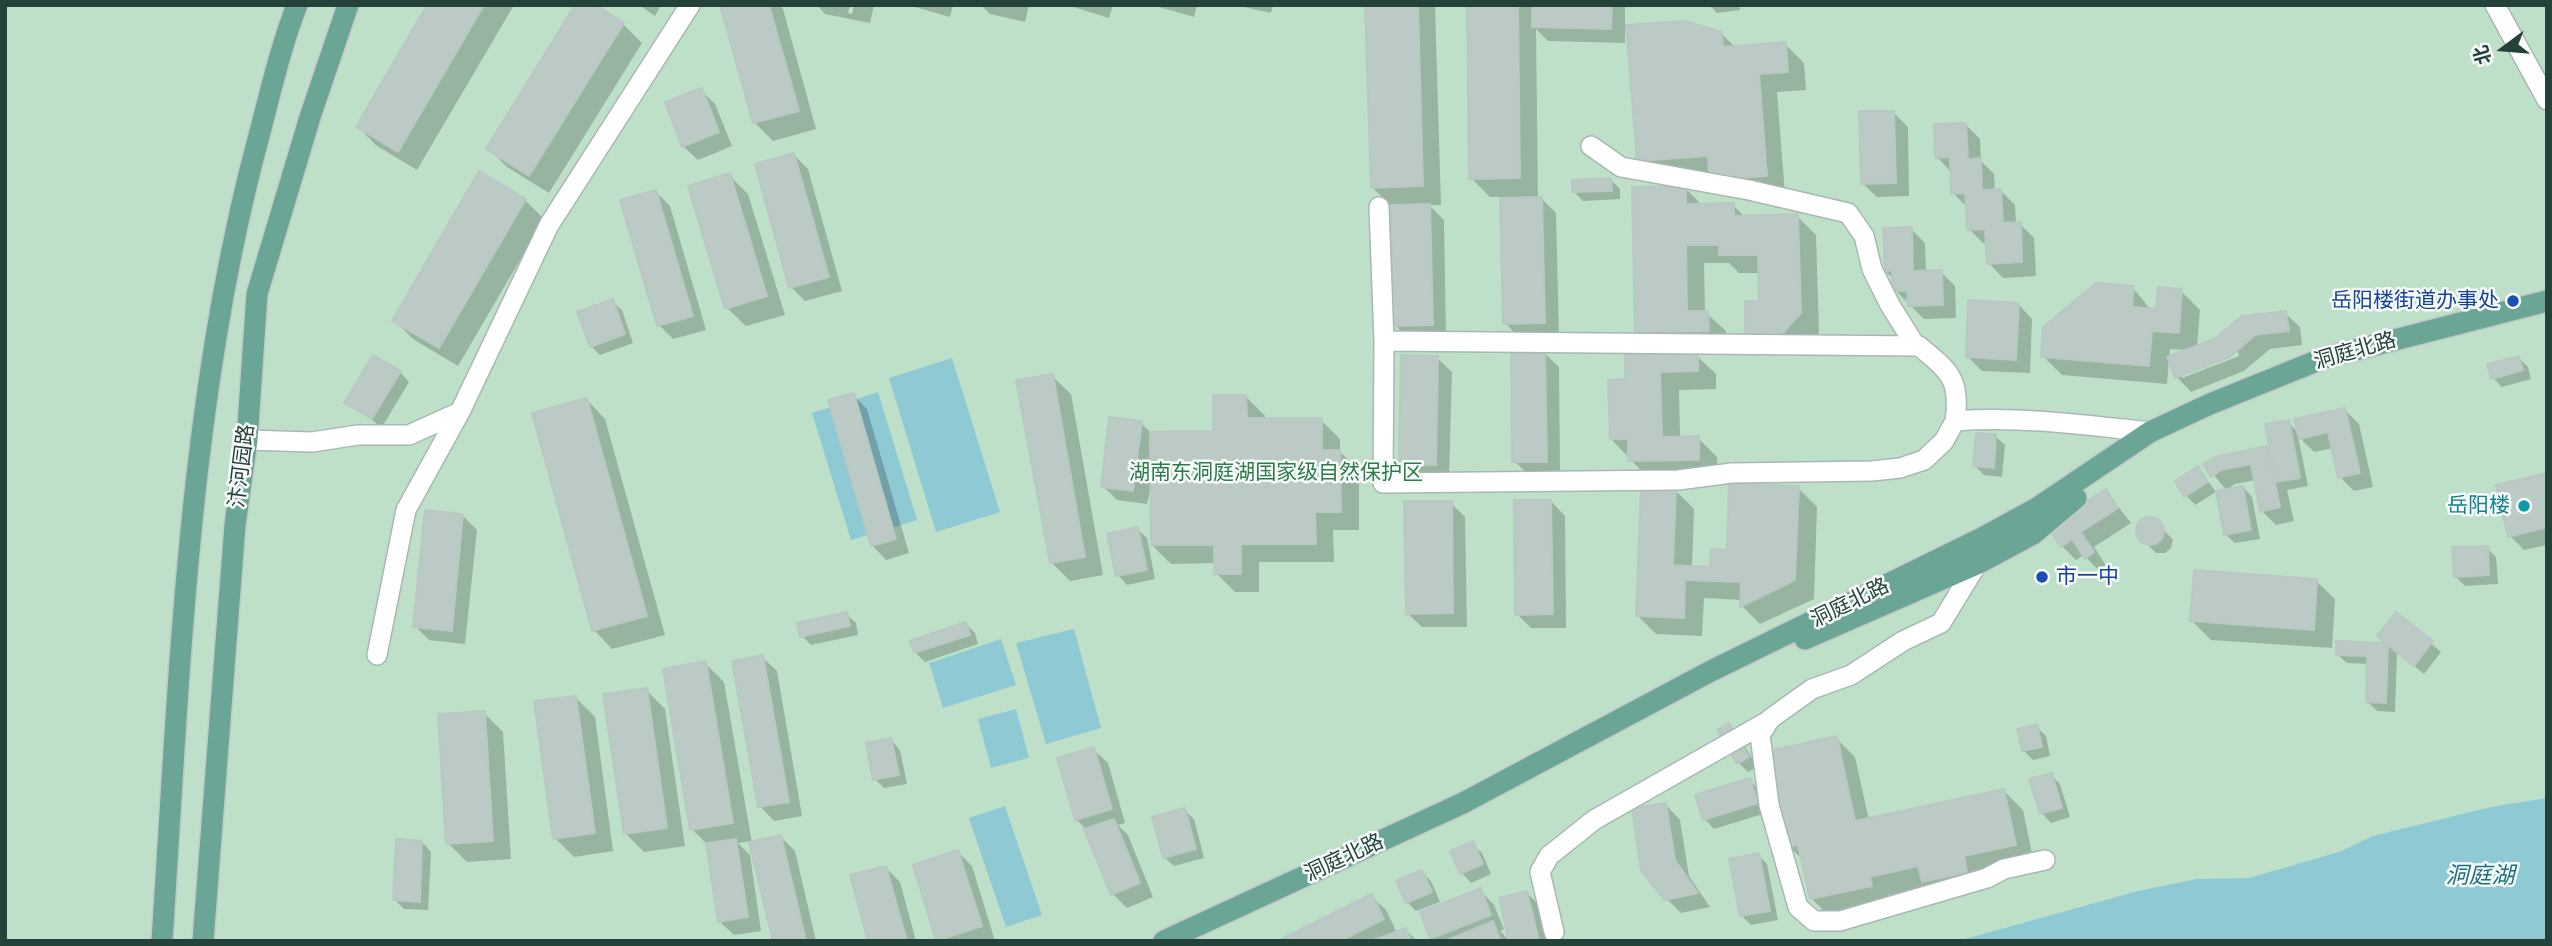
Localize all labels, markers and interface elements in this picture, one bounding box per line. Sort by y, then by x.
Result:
north arrow [2468,14,2538,84]
text: 北 [2469,43,2496,67]
place label: 岳阳楼街道办事处 [2331,288,2499,314]
marker: 岳阳楼街道办事处 [2505,293,2521,309]
street label: 洞庭北路 [2311,327,2399,375]
street label: 汴河园路 [224,423,260,509]
park label: 湖南东洞庭湖国家级自然保护区 [1129,460,1423,486]
place label: 岳阳楼 [2447,493,2510,519]
marker: 岳阳楼 [2516,498,2532,514]
place label: 市一中 [2056,564,2119,590]
marker: 市一中 [2034,569,2050,585]
street label: 洞庭北路 [1807,573,1893,633]
street label: 洞庭北路 [1301,829,1387,887]
water label: 洞庭湖 [2446,862,2514,890]

